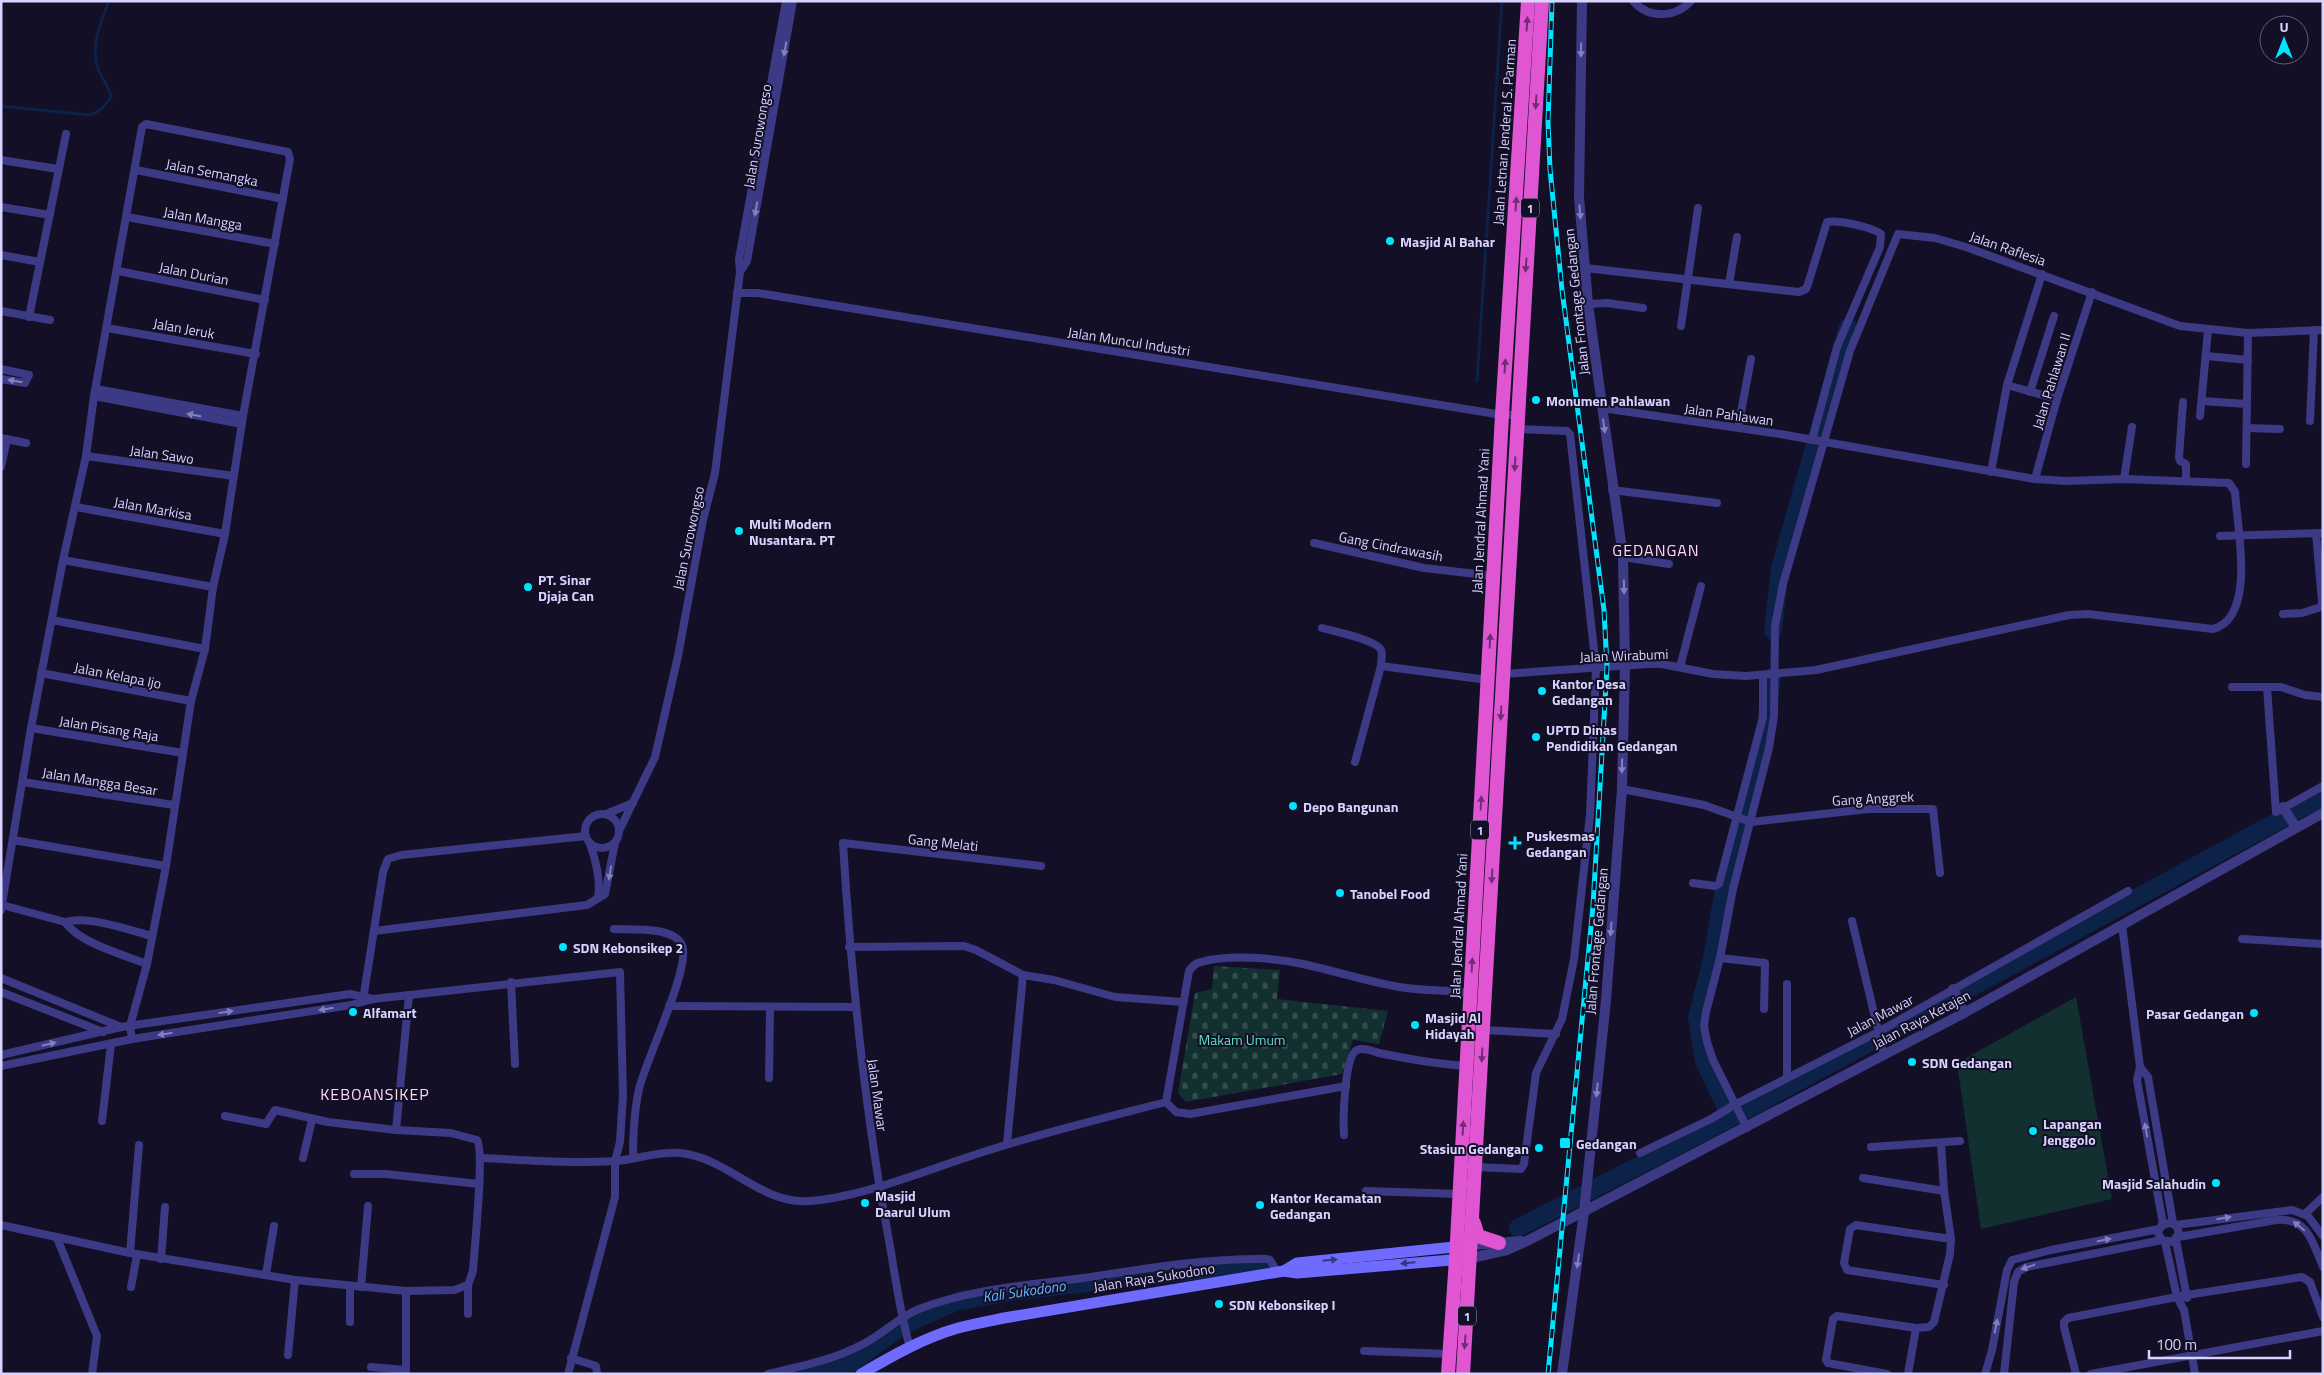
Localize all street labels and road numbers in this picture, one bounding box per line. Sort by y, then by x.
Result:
street label: Jalan Letnan Jenderal S. Parman [1487,38,1521,226]
street label: Jalan Surowongso [737,82,777,190]
street label: Jalan Semangka [164,153,260,191]
road number: 1 [1521,198,1539,218]
street label: Jalan Mangga [162,201,244,235]
street label: Jalan Raflesia [1967,225,2049,271]
street label: Jalan Frontage Gedangan [1558,228,1594,376]
street label: Jalan Durian [157,256,231,290]
street label: Jalan Jeruk [152,312,217,344]
street label: Jalan Muncul Industri [1066,321,1192,361]
street label: Jalan Pahlawan II [2026,330,2076,432]
street label: Jalan Pahlawan [1683,397,1775,431]
street label: Jalan Sawo [129,439,195,469]
street label: Jalan Jendral Ahmad Yani [1466,448,1494,594]
street label: Jalan Surowongso [667,484,709,592]
street label: Jalan Markisa [112,491,194,525]
street label: Gang Cindrawasih [1337,526,1445,566]
street label: Jalan Wirabumi [1579,643,1669,667]
street label: Jalan Kelapa Ijo [73,656,163,694]
street label: Jalan Pisang Raja [58,710,160,746]
street label: Jalan Mangga Besar [41,761,159,801]
street label: Gang Anggrek [1831,785,1915,811]
road number: 1 [1471,820,1489,840]
street label: Gang Melati [907,828,979,856]
street label: Jalan Jendral Ahmad Yani [1444,853,1472,999]
street label: Jalan Frontage Gedangan [1579,867,1613,1015]
street label: Jalan Raya Ketajen [1868,984,1974,1054]
street label: Jalan Mawar [1843,988,1917,1041]
street label: Jalan Mawar [863,1057,894,1133]
street label: Jalan Raya Sukodono [1092,1257,1216,1297]
road number: 1 [1458,1306,1476,1325]

